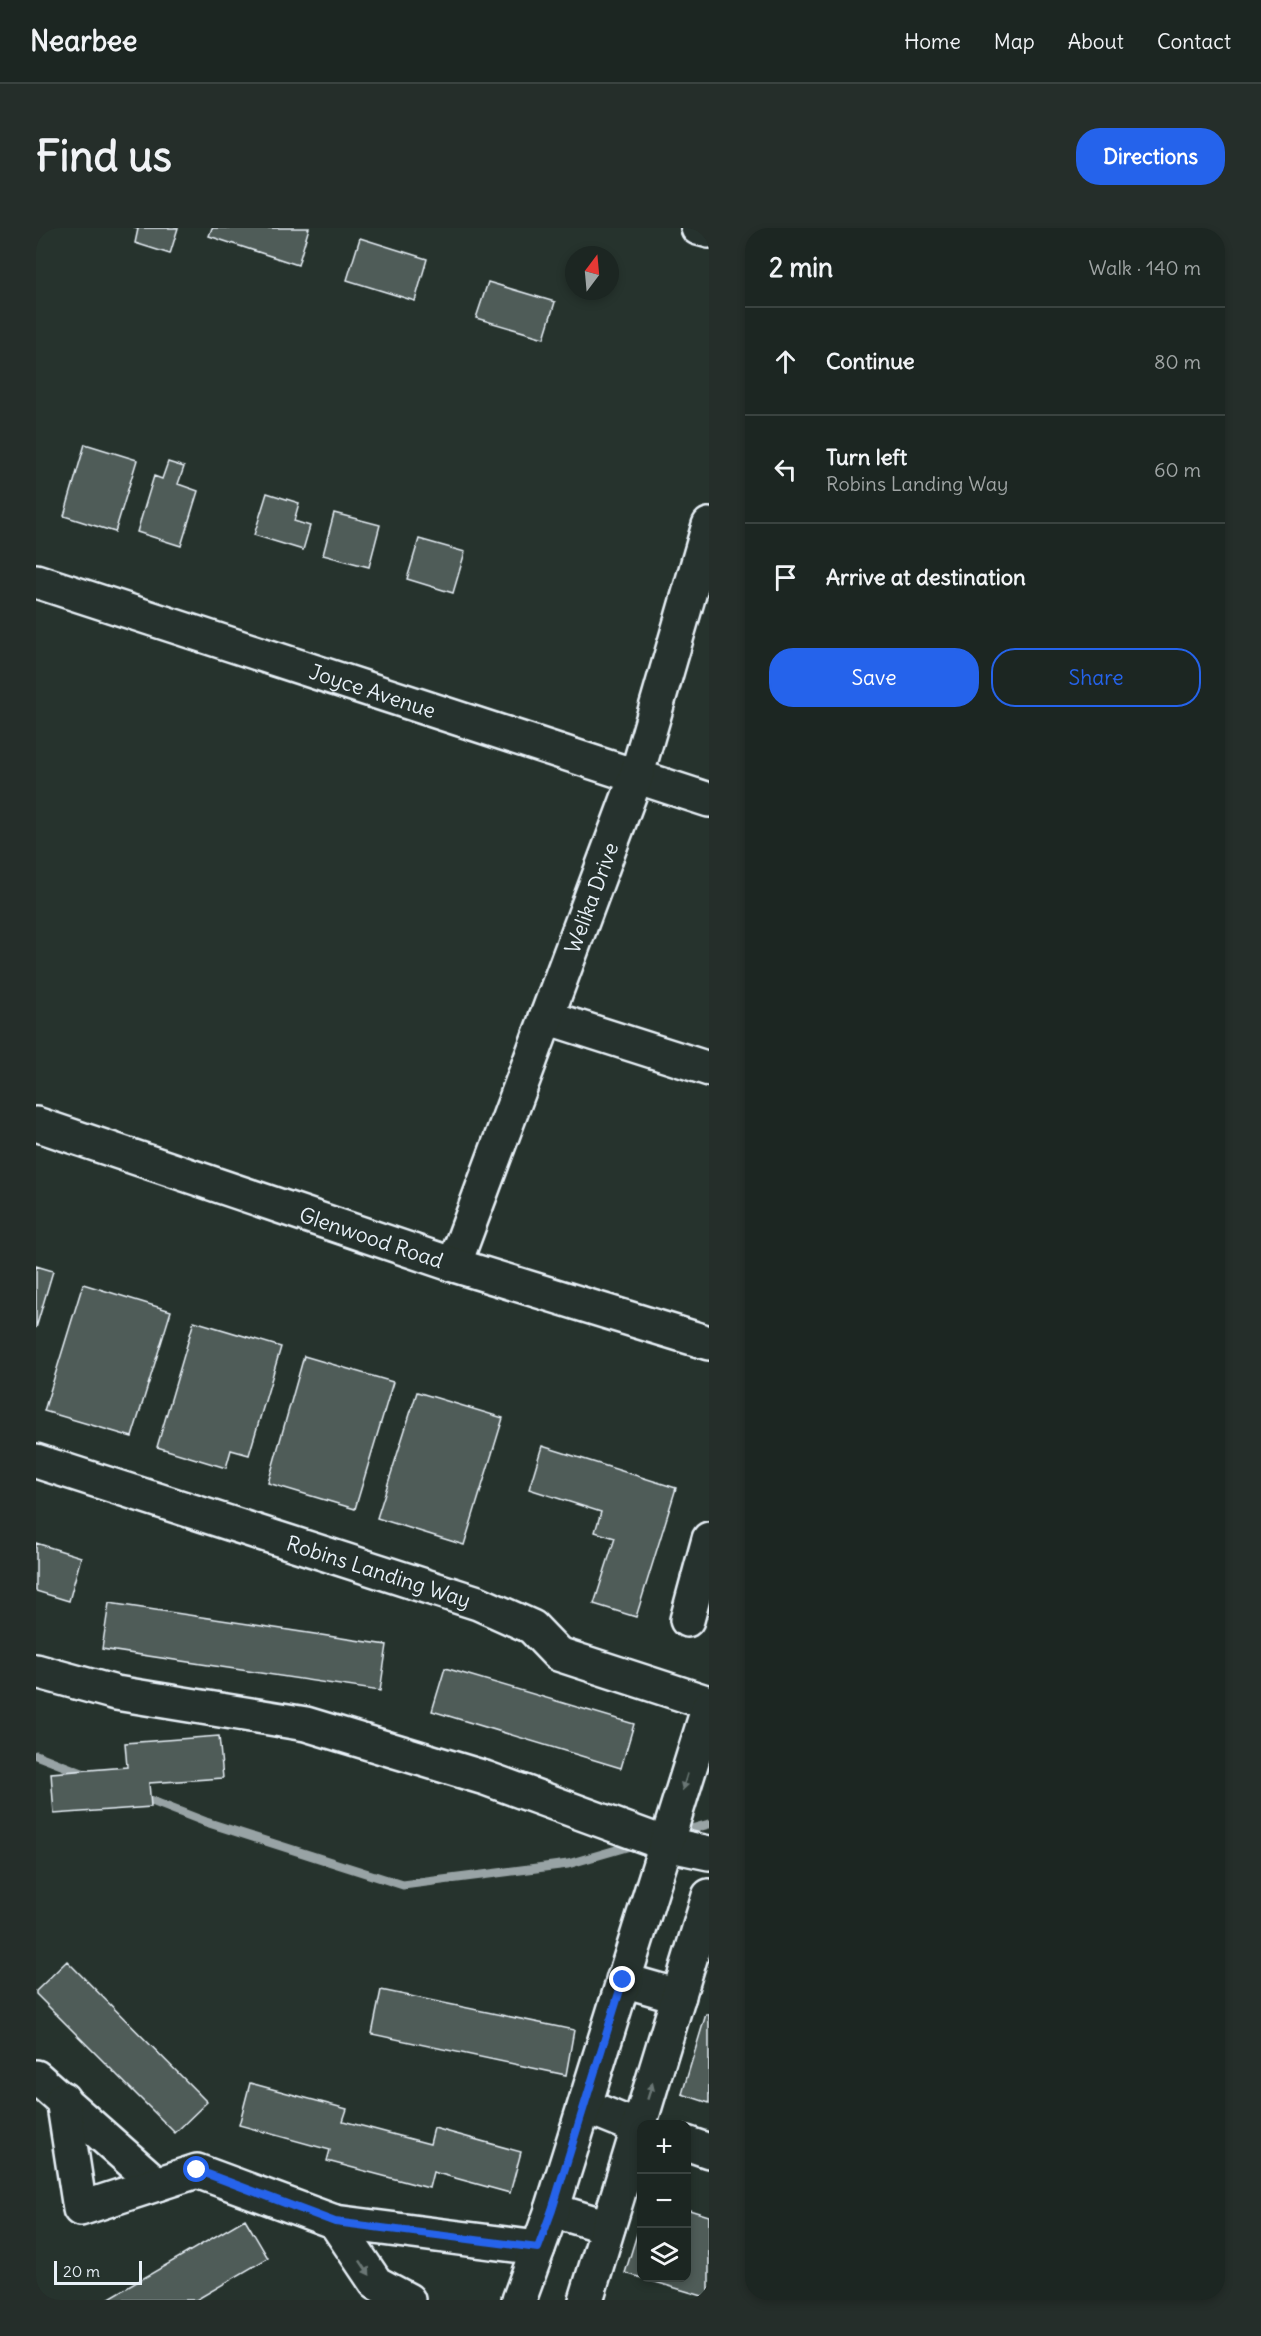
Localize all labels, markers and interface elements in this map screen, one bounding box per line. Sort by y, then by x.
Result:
text: Nearbee [30,23,137,59]
text: Home [904,28,961,55]
text: Map [994,28,1035,55]
text: About [1068,28,1124,55]
text: Contact [1157,28,1231,55]
button: Directions [1076,128,1225,185]
text: Find us [36,130,172,182]
north arrow [565,246,619,300]
text: 2 min [769,251,833,284]
text: Walk · 140 m [1088,255,1201,280]
icon: ahead [769,345,802,378]
text: Continue [826,347,915,375]
text: 80 m [1154,349,1201,374]
text: Turn left [826,443,907,471]
icon: left [769,453,802,486]
text: 60 m [1154,457,1201,482]
text: Robins Landing Way [826,471,1008,496]
icon: arrive [769,561,802,594]
text: Arrive at destination [826,563,1026,591]
button: Save [769,648,979,707]
button: Share [991,648,1201,707]
street label: Joyce Avenue [306,657,439,724]
street label: Welika Drive [558,838,624,957]
street label: Glenwood Road [296,1200,447,1274]
street label: Robins Landing Way [283,1529,474,1613]
one-way arrow [680,1773,690,1791]
route end [609,1966,635,1992]
one-way arrow [646,2082,655,2100]
map controls [637,2120,691,2282]
button: + [637,2120,691,2174]
route start [183,2156,209,2182]
button: − [637,2174,691,2228]
button: layers [637,2228,691,2282]
scale bar [54,2258,142,2286]
one-way arrow [360,2259,371,2276]
text: 20 m [63,2261,100,2281]

